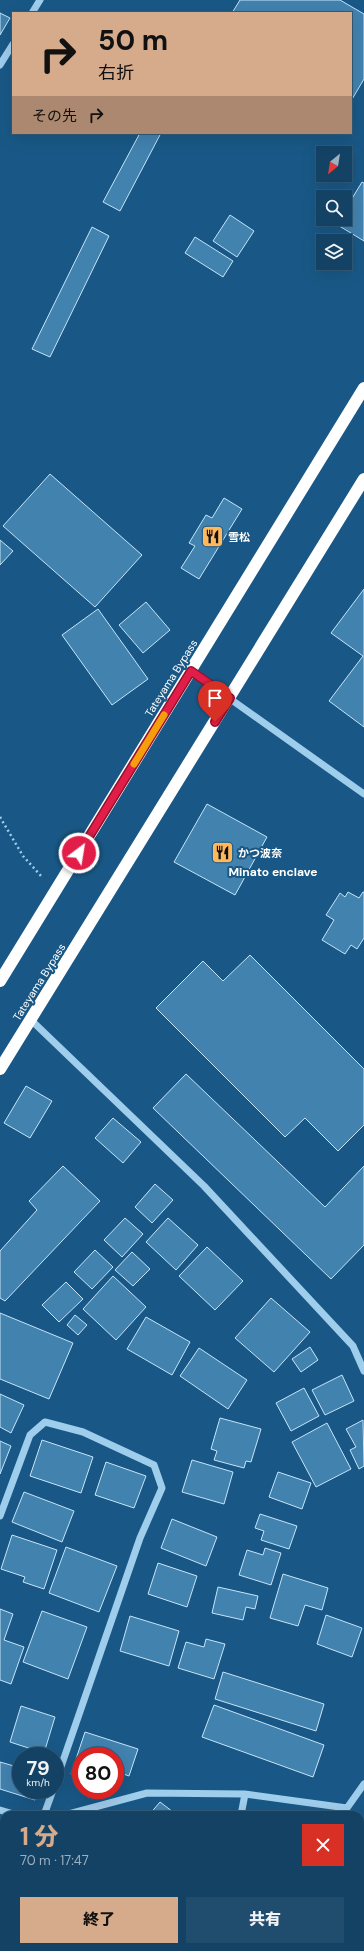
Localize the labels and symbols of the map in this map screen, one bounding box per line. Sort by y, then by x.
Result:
north arrow [316,146,352,182]
restaurant icon: 雪松 [200,524,226,550]
place label: 雪松 [228,530,250,544]
street label: Tateyama Bypass [142,637,200,719]
pin [198,681,232,722]
position arrow [58,832,100,874]
restaurant icon: かつ波奈 [209,840,235,866]
place label: かつ波奈 [238,846,282,860]
district label: Minato enclave [228,864,318,880]
street label: Tateyama Bypass [10,941,68,1023]
speed limit sign: 80 [72,1747,124,1799]

